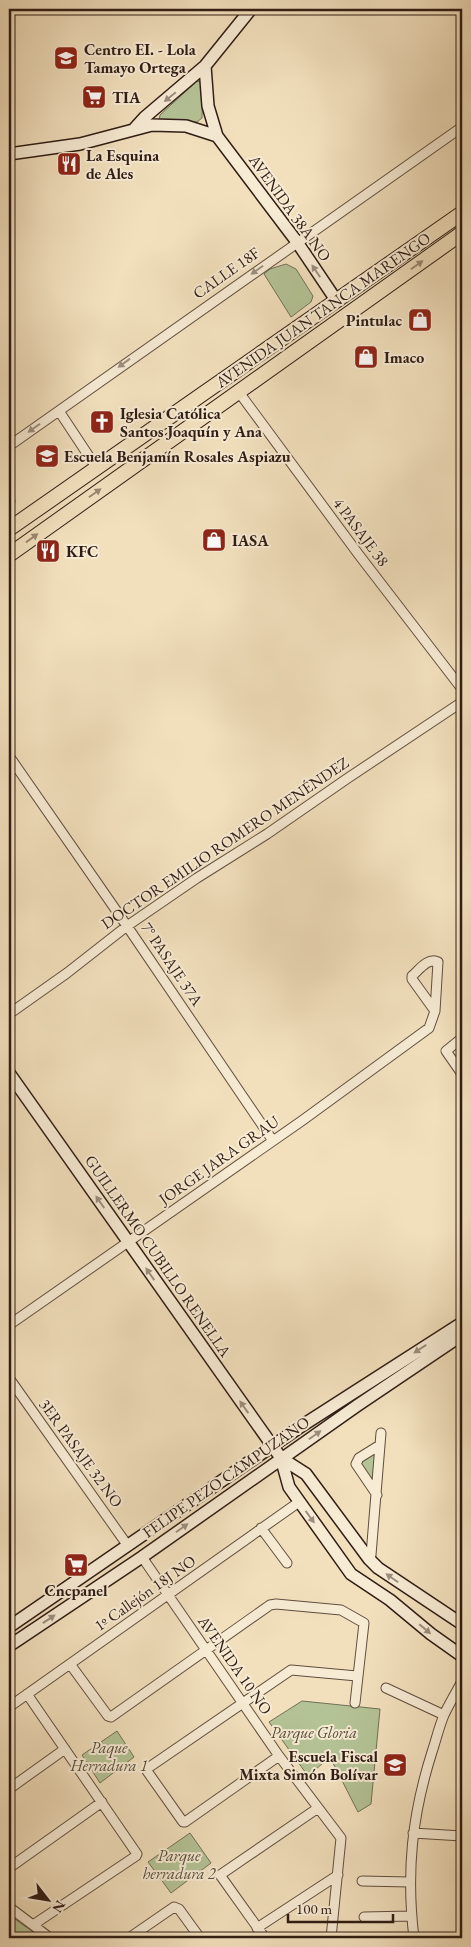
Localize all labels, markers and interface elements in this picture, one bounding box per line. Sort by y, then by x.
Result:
place label: Centro EI. - Lola Tamayo Ortega [84,39,197,78]
school or university icon: Centro EI. - Lola Tamayo Ortega [53,45,79,71]
supermarket icon: TIA [81,84,107,110]
place label: TIA [112,87,141,108]
one-way arrow [164,91,177,102]
place label: La Esquina de Ales [86,145,160,184]
street label: AVENIDA 38A NO [244,150,336,266]
restaurant icon: La Esquina de Ales [56,151,82,177]
street label: AVENIDA JUAN TANCA MARENGO [211,227,435,393]
street label: CALLE 18F [188,242,264,304]
one-way arrow [410,260,424,270]
one-way arrow [312,264,321,278]
one-way arrow [250,265,264,275]
shop icon: Pintulac [407,307,433,333]
place label: Pintulac [346,310,402,331]
shop icon: Imaco [353,344,379,370]
place label: Imaco [384,347,424,368]
one-way arrow [118,358,131,369]
place label: Iglesia Católica Santos Joaquín y Ana [120,403,263,442]
church icon: Iglesia Católica Santos Joaquín y Ana [89,409,115,435]
one-way arrow [27,423,41,433]
school or university icon: Escuela Benjamín Rosales Aspiazu [34,443,60,469]
place label: Escuela Benjamín Rosales Aspiazu [64,446,291,467]
one-way arrow [88,487,101,498]
street label: 4 PASAJE 38 [328,493,394,571]
shop icon: IASA [201,527,227,553]
place label: IASA [232,530,269,551]
one-way arrow [25,533,39,543]
restaurant icon: KFC [35,538,61,564]
place label: KFC [66,541,98,562]
street label: DOCTOR EMILIO ROMERO MENÉNDEZ [97,752,353,934]
street label: 7° PASAJE 37A [136,918,208,1011]
street label: JORGE JARA GRAU [153,1110,283,1211]
street label: GUILLERMO CUBILLO RENELLA [80,1151,236,1362]
one-way arrow [95,1195,105,1209]
one-way arrow [145,1267,155,1281]
one-way arrow [414,1344,427,1354]
street label: 3ER PASAJE 32 NO [34,1394,128,1512]
one-way arrow [239,1400,249,1413]
street label: FELIPE PEZO CAMPUZANO [138,1411,314,1543]
one-way arrow [308,1430,322,1440]
one-way arrow [305,1510,315,1524]
one-way arrow [175,1523,189,1533]
street label: 1º Callejón 18J NO [90,1550,200,1636]
supermarket icon: Cncpanel [63,1552,89,1578]
one-way arrow [385,1573,399,1583]
place label: Cncpanel [45,1580,108,1601]
street label: AVENIDA 10 NO [193,1611,277,1719]
one-way arrow [42,1614,56,1624]
one-way arrow [418,1623,430,1635]
park label: Parque Gloria [271,1722,357,1744]
park label: Paque Herradura 1 [69,1737,148,1776]
place label: Escuela Fiscal Mixta Simón Bolívar [239,1746,378,1785]
school or university icon: Escuela Fiscal Mixta Simón Bolívar [382,1752,408,1778]
park label: Parque herradura 2 [143,1845,217,1884]
north arrow [22,1874,72,1924]
scale bar [288,1892,394,1924]
text: N [48,1897,70,1917]
text: 100 m [296,1899,333,1918]

